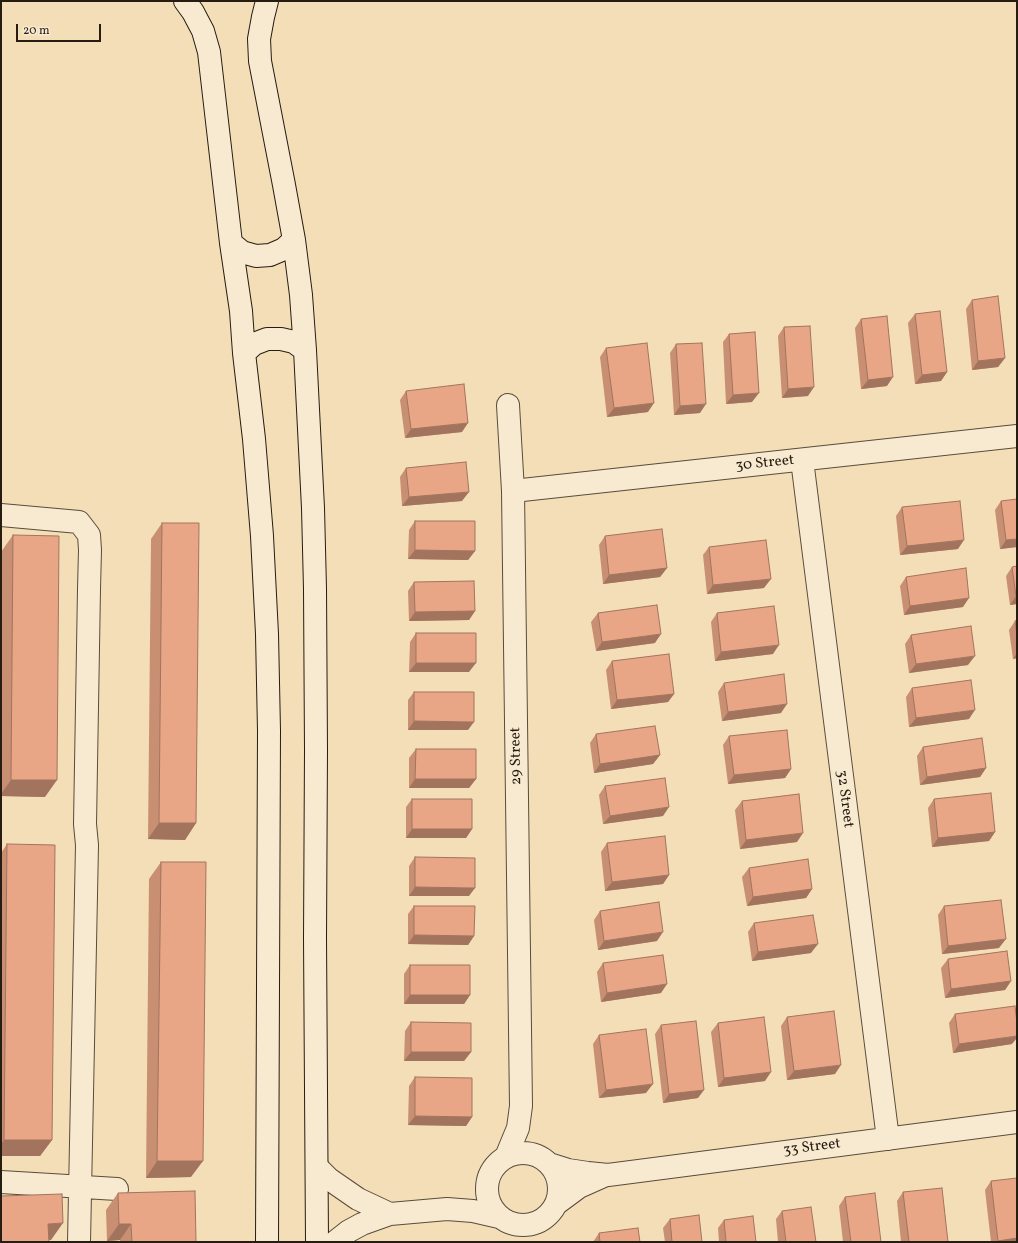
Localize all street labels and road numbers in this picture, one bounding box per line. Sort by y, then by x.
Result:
street label: 30 Street [735,452,795,476]
street label: 29 Street [507,727,527,785]
street label: 32 Street [832,769,856,829]
street label: 33 Street [782,1136,842,1160]

